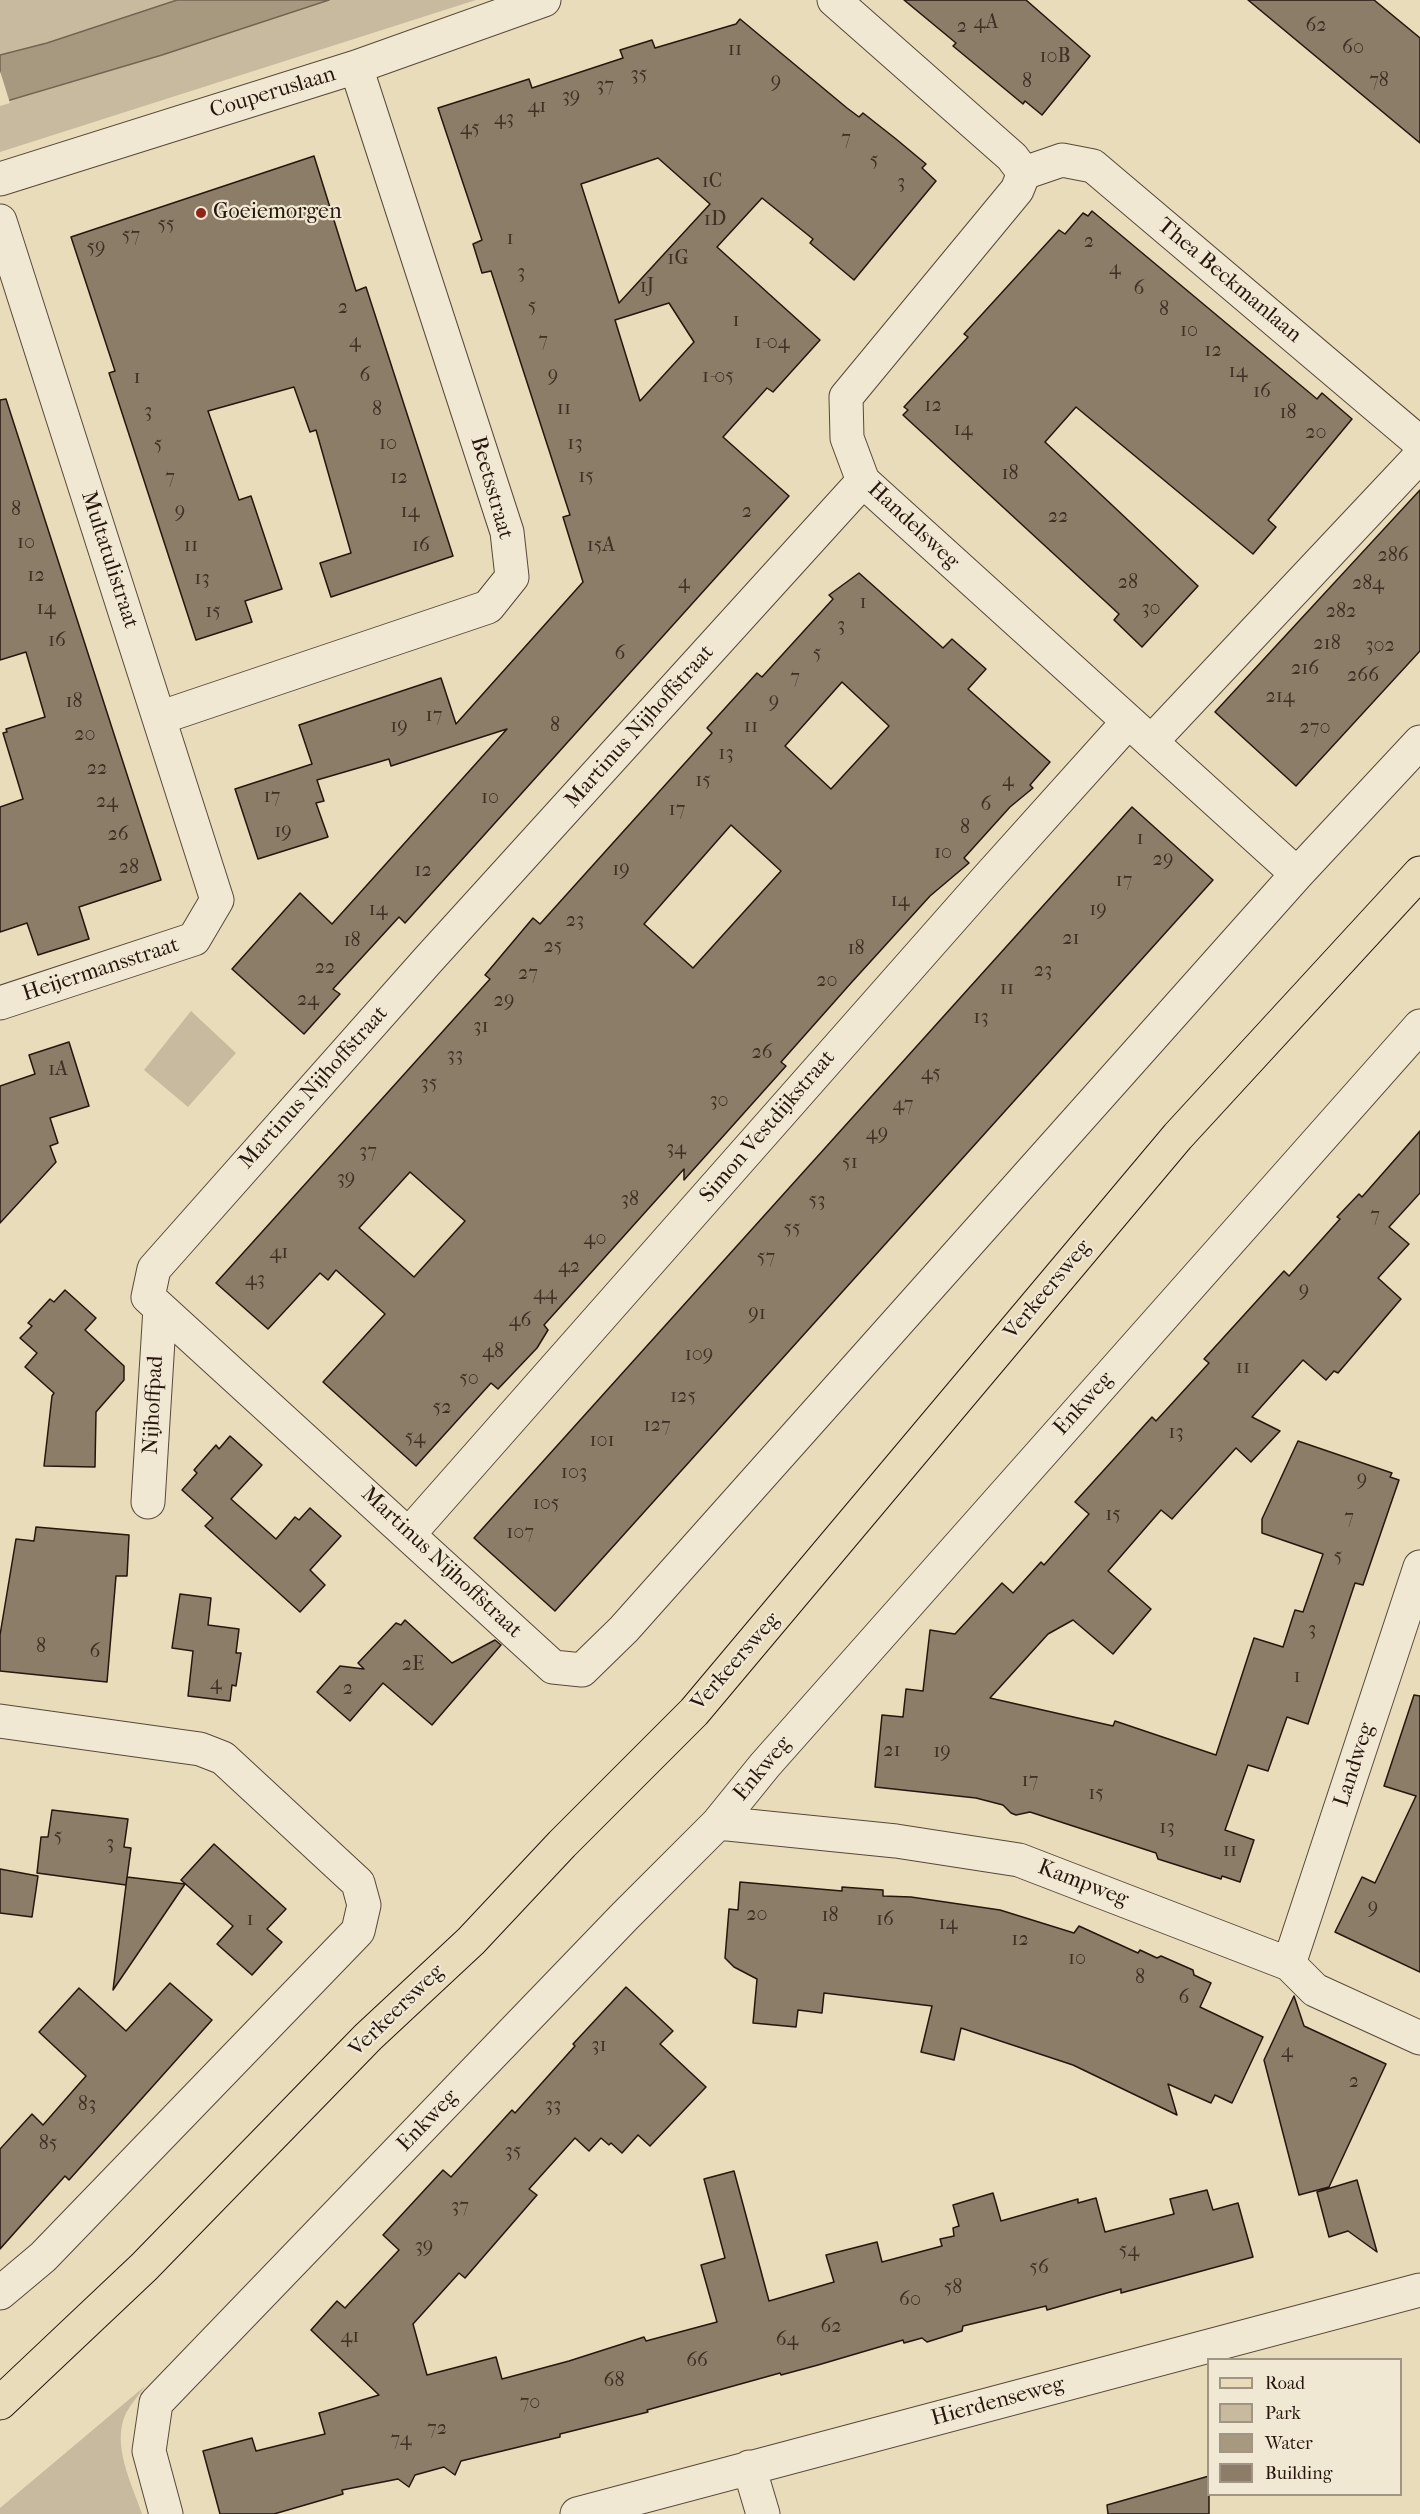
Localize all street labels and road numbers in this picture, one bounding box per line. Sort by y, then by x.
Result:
street label: Couperuslaan [207,61,339,125]
street label: Thea Beckmanlaan [1152,213,1306,349]
street label: Beetsstraat [464,434,518,542]
street label: Handelsweg [862,477,964,575]
street label: Multatulistraat [74,488,144,632]
street label: Martinus Nijhoffstraat [560,640,720,814]
street label: Heijermansstraat [19,932,183,1008]
street label: Martinus Nijhoffstraat [234,1001,394,1175]
street label: Simon Vestdijkstraat [695,1045,841,1209]
street label: Verkeersweg [999,1235,1097,1345]
street label: Nijhoffpad [138,1355,170,1455]
street label: Enkweg [1049,1367,1119,1441]
street label: Martinus Nijhoffstraat [355,1482,527,1644]
street label: Verkeersweg [686,1607,786,1717]
street label: Landweg [1329,1720,1381,1810]
street label: Enkweg [728,1731,798,1807]
street label: Kampweg [1034,1855,1132,1913]
street label: Verkeersweg [344,1959,450,2063]
street label: Enkweg [392,2084,464,2158]
street label: Hierdenseweg [929,2372,1067,2432]

